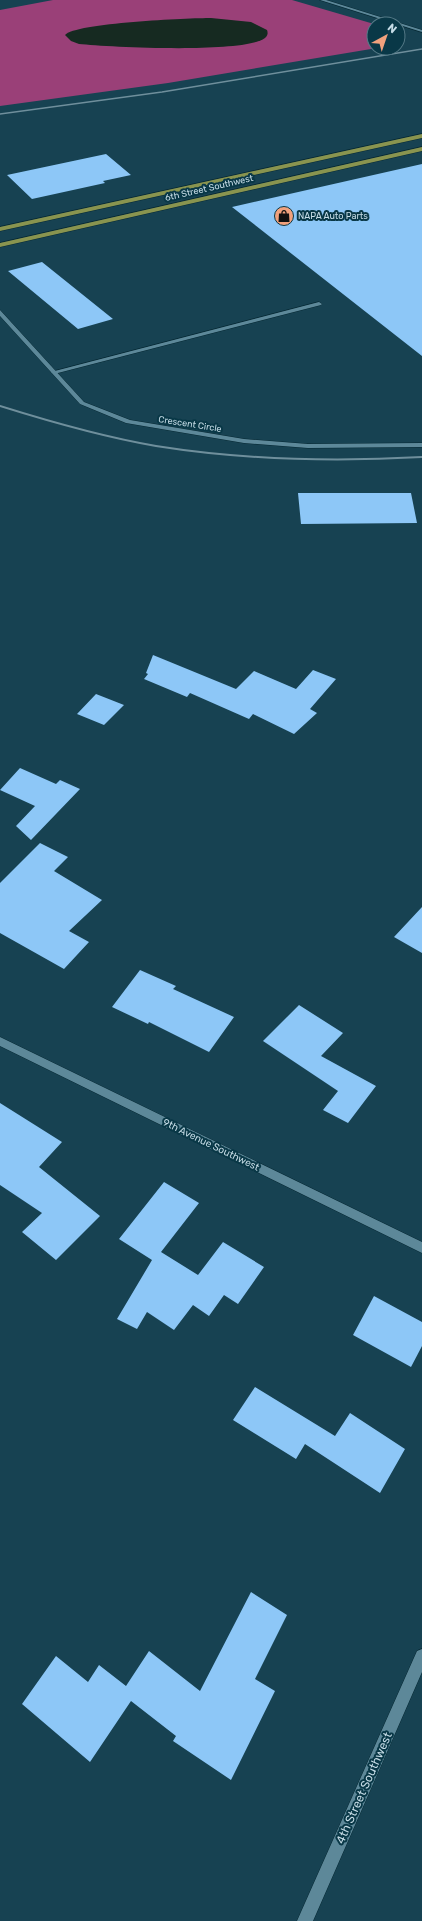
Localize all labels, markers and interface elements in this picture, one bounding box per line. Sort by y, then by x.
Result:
north arrow [366,16,406,56]
text: N [385,21,399,36]
street label: 6th Street Southwest [164,173,255,203]
shop icon: NAPA Auto Parts [273,205,295,227]
place label: NAPA Auto Parts [298,211,368,221]
street label: Crescent Circle [158,414,222,434]
street label: 9th Avenue Southwest [161,1116,261,1174]
street label: 4th Street Southwest [333,1730,395,1846]

